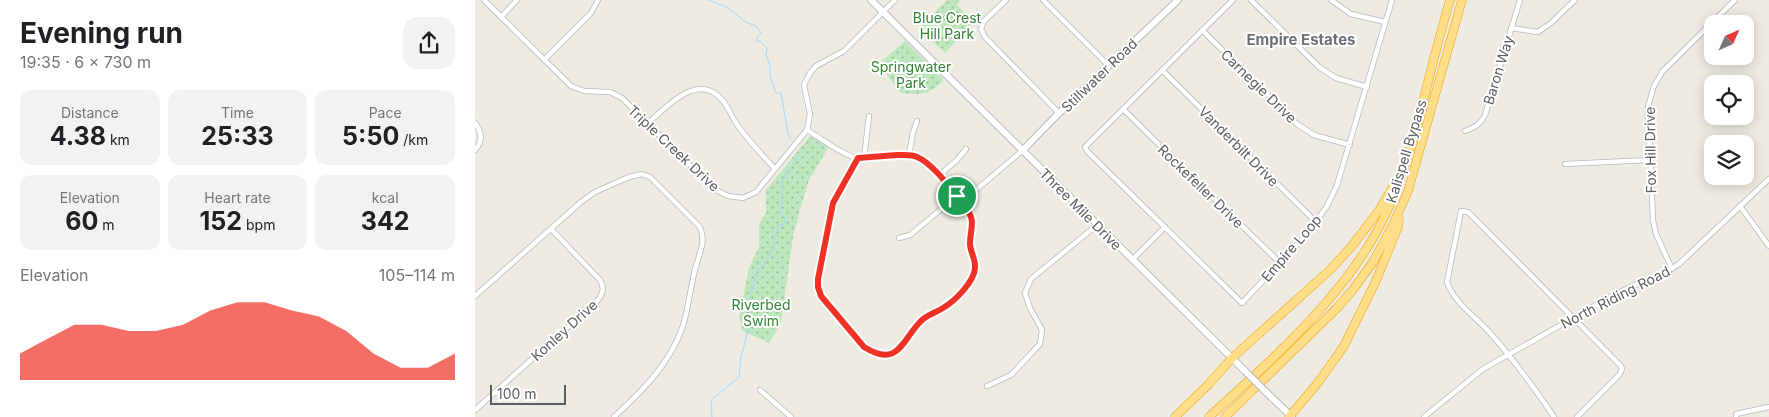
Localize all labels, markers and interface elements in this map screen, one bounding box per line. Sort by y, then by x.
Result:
park label: Blue Crest Hill Park [913,9,982,42]
north arrow [1704,15,1754,65]
map controls [1704,15,1754,185]
text: Evening run [20,16,183,50]
button: share [403,17,455,69]
district label: Empire Estates [1246,30,1356,49]
street label: Baron Way [1479,33,1517,107]
street label: Stillwater Road [1058,35,1140,115]
street label: Carnegie Drive [1218,46,1300,126]
text: 19:35 · 6 × 730 m [20,52,151,72]
park label: Springwater Park [871,58,951,91]
button: locate [1704,75,1754,125]
street label: Kalispell Bypass [1382,97,1430,205]
street label: Triple Creek Drive [625,101,723,195]
street label: Vanderbilt Drive [1195,102,1283,190]
text: Distance [61,104,119,121]
text: Time [221,104,254,121]
text: Pace [369,104,402,121]
street label: Fox Hill Drive [1641,107,1659,193]
text: 4.38 [50,121,106,151]
text: 25:33 [201,121,274,151]
text: 5:50 [342,121,399,151]
text: km [106,131,130,148]
text: /km [399,131,428,148]
button: layers [1704,135,1754,185]
street label: Rockefeller Drive [1155,141,1247,231]
street label: Three Mile Drive [1036,164,1126,254]
pin [936,175,978,217]
icon: arrive [943,182,971,210]
text: Elevation [60,189,120,206]
text: Heart rate [204,189,271,206]
text: kcal [372,189,399,206]
text: 60 [65,206,98,236]
text: 152 [200,206,242,236]
text: 342 [361,206,410,236]
street label: Empire Loop [1257,211,1325,285]
text: m [98,216,114,233]
text: bpm [242,216,275,233]
street label: North Riding Road [1558,262,1672,332]
text: Elevation [20,265,89,285]
text: 105–114 m [379,265,455,285]
street label: Konley Drive [527,296,601,364]
park label: Riverbed Swim [732,296,790,329]
scale bar [490,382,566,405]
text: 100 m [497,385,537,402]

